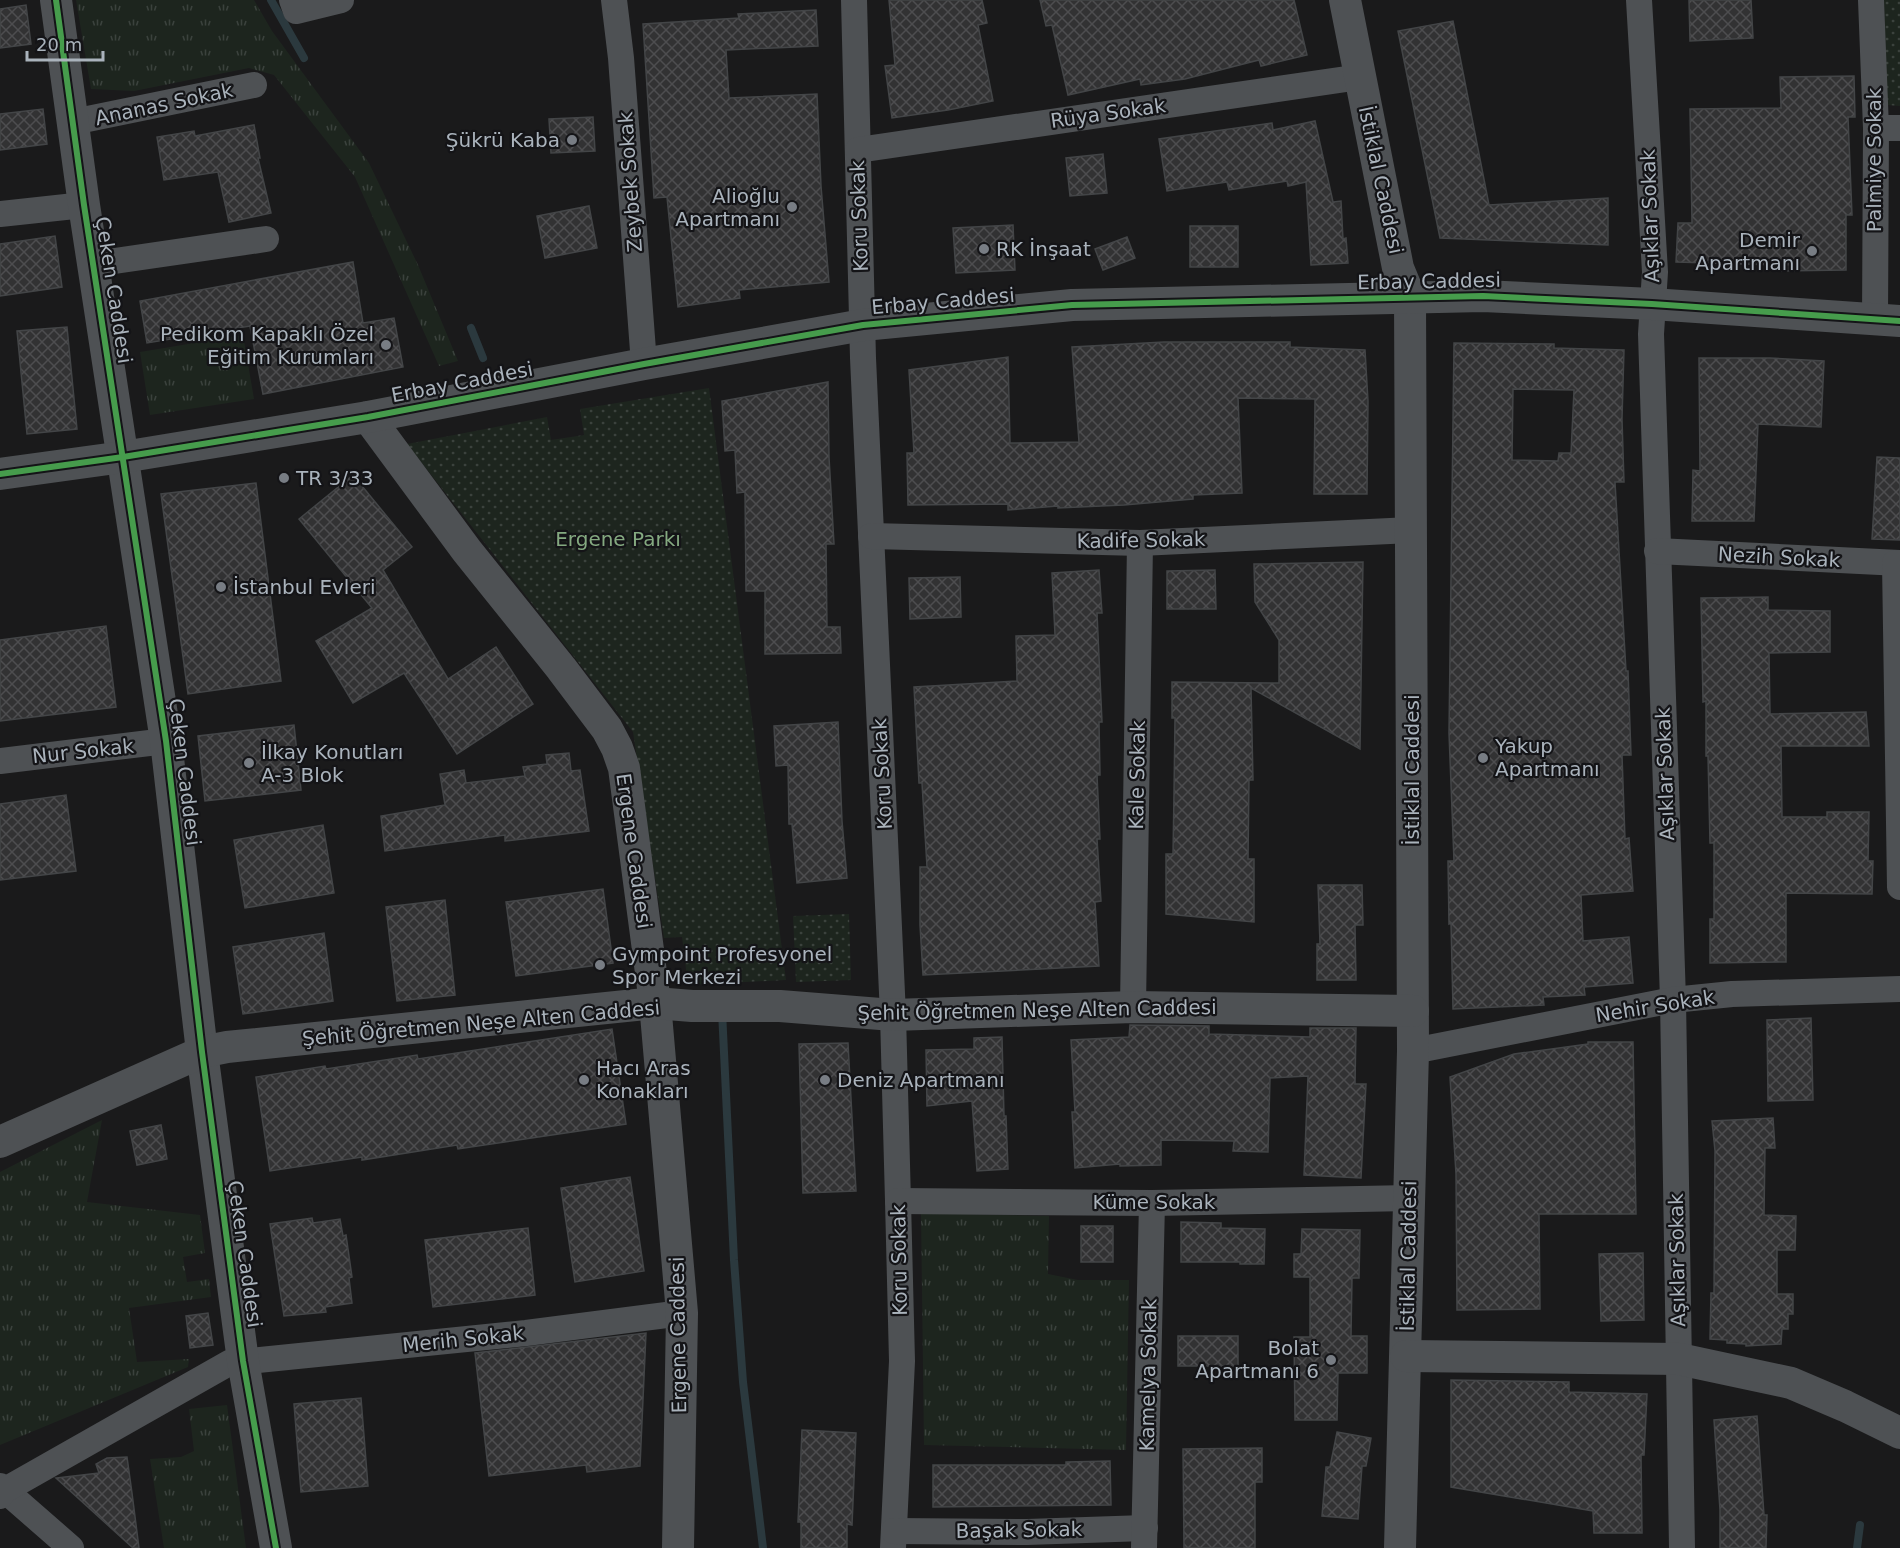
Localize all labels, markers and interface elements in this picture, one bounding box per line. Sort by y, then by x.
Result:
scale bar [27,24,104,62]
text: 20 m [36,34,82,55]
street label: Ananas Sokak [93,78,236,130]
street label: Palmiye Sokak [1862,87,1886,232]
street label: Rüya Sokak [1049,93,1168,133]
street label: İstiklal Caddesi [1354,104,1408,256]
street label: Zeybek Sokak [613,111,647,253]
place label: Şükrü Kaba [446,128,560,152]
marker: Şükrü Kaba [565,133,579,147]
street label: Aşıklar Sokak [1636,148,1664,283]
street label: Koru Sokak [845,159,873,272]
place label: Alioğlu Apartmanı [675,184,780,231]
marker: Alioğlu Apartmanı [785,200,799,214]
street label: Çeken Caddesi [91,215,137,365]
place label: Demir Apartmanı [1695,228,1801,275]
place label: RK İnşaat [996,237,1091,261]
marker: RK İnşaat [977,242,991,256]
marker: Demir Apartmanı [1805,244,1819,258]
street label: Erbay Caddesi [1357,268,1501,294]
street label: Erbay Caddesi [870,283,1016,319]
place label: Pedikom Kapaklı Özel Eğitim Kurumları [160,322,374,369]
marker: Pedikom Kapaklı Özel Eğitim Kurumları [379,338,393,352]
street label: Erbay Caddesi [389,356,535,408]
place label: TR 3/33 [295,466,373,490]
marker: TR 3/33 [277,471,291,485]
park label: Ergene Parkı [555,527,681,551]
street label: Kadife Sokak [1076,527,1206,553]
street label: Nezih Sokak [1717,542,1841,572]
place label: İstanbul Evleri [233,575,376,599]
marker: İstanbul Evleri [214,580,228,594]
street label: İstiklal Caddesi [1400,695,1424,845]
street label: Çeken Caddesi [164,697,206,847]
street label: Aşıklar Sokak [1651,706,1679,841]
street label: Koru Sokak [867,717,897,830]
street label: Kale Sokak [1124,720,1150,830]
street label: Nur Sokak [31,734,135,768]
place label: Yakup Apartmanı [1494,734,1600,781]
place label: İlkay Konutları A-3 Blok [261,740,403,787]
marker: Yakup Apartmanı [1476,751,1490,765]
marker: İlkay Konutları A-3 Blok [242,756,256,770]
street label: Ergene Caddesi [611,772,657,930]
place label: Gympoint Profesyonel Spor Merkezi [612,942,832,989]
marker: Gympoint Profesyonel Spor Merkezi [593,958,607,972]
street label: Nehir Sokak [1594,985,1717,1027]
street label: Şehit Öğretmen Neşe Alten Caddesi [301,995,661,1051]
street label: Şehit Öğretmen Neşe Alten Caddesi [857,995,1217,1025]
place label: Hacı Aras Konakları [596,1056,691,1103]
place label: Deniz Apartmanı [837,1068,1004,1092]
marker: Hacı Aras Konakları [577,1073,591,1087]
marker: Deniz Apartmanı [818,1073,832,1087]
street label: Çeken Caddesi [223,1179,267,1329]
street label: İstiklal Caddesi [1395,1180,1421,1332]
street label: Küme Sokak [1093,1190,1216,1214]
street label: Aşıklar Sokak [1664,1193,1690,1327]
street label: Koru Sokak [886,1204,912,1316]
street label: Ergene Caddesi [665,1256,691,1414]
street label: Kamelya Sokak [1135,1298,1161,1452]
street label: Merih Sokak [401,1321,526,1357]
place label: Bolat Apartmanı 6 [1195,1336,1319,1383]
marker: Bolat Apartmanı 6 [1324,1353,1338,1367]
street label: Başak Sokak [956,1517,1083,1543]

